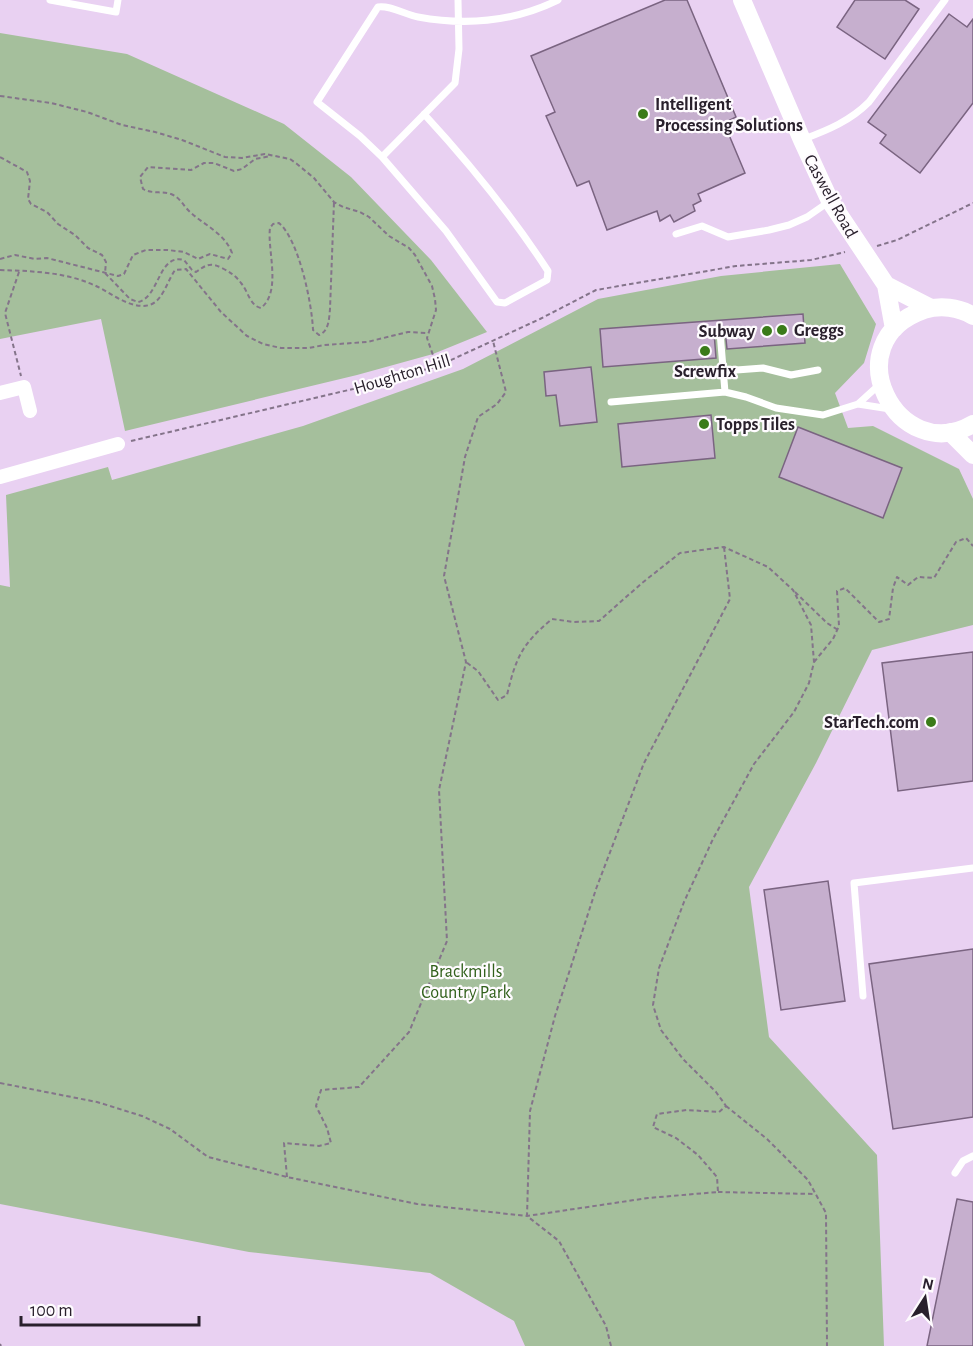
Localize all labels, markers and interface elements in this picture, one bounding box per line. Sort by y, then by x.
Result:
place label: Intelligent Processing Solutions [655,96,803,135]
marker: Intelligent Processing Solutions [636,107,650,121]
street label: Caswell Road [800,152,860,241]
place label: Greggs [794,322,844,340]
place label: Subway [699,323,756,341]
marker: Greggs [775,323,789,337]
marker: Subway [760,324,774,338]
marker: Screwfix [698,344,712,358]
street label: Houghton Hill [352,352,453,398]
place label: Screwfix [674,363,737,381]
place label: Topps Tiles [716,416,795,434]
marker: Topps Tiles [697,417,711,431]
place label: StarTech.com [824,714,919,732]
marker: StarTech.com [924,715,938,729]
park label: Brackmills Country Park [421,963,512,1002]
north arrow [895,1268,955,1328]
text: N [921,1275,935,1293]
scale bar [21,1289,200,1327]
text: 100 m [30,1302,73,1320]

